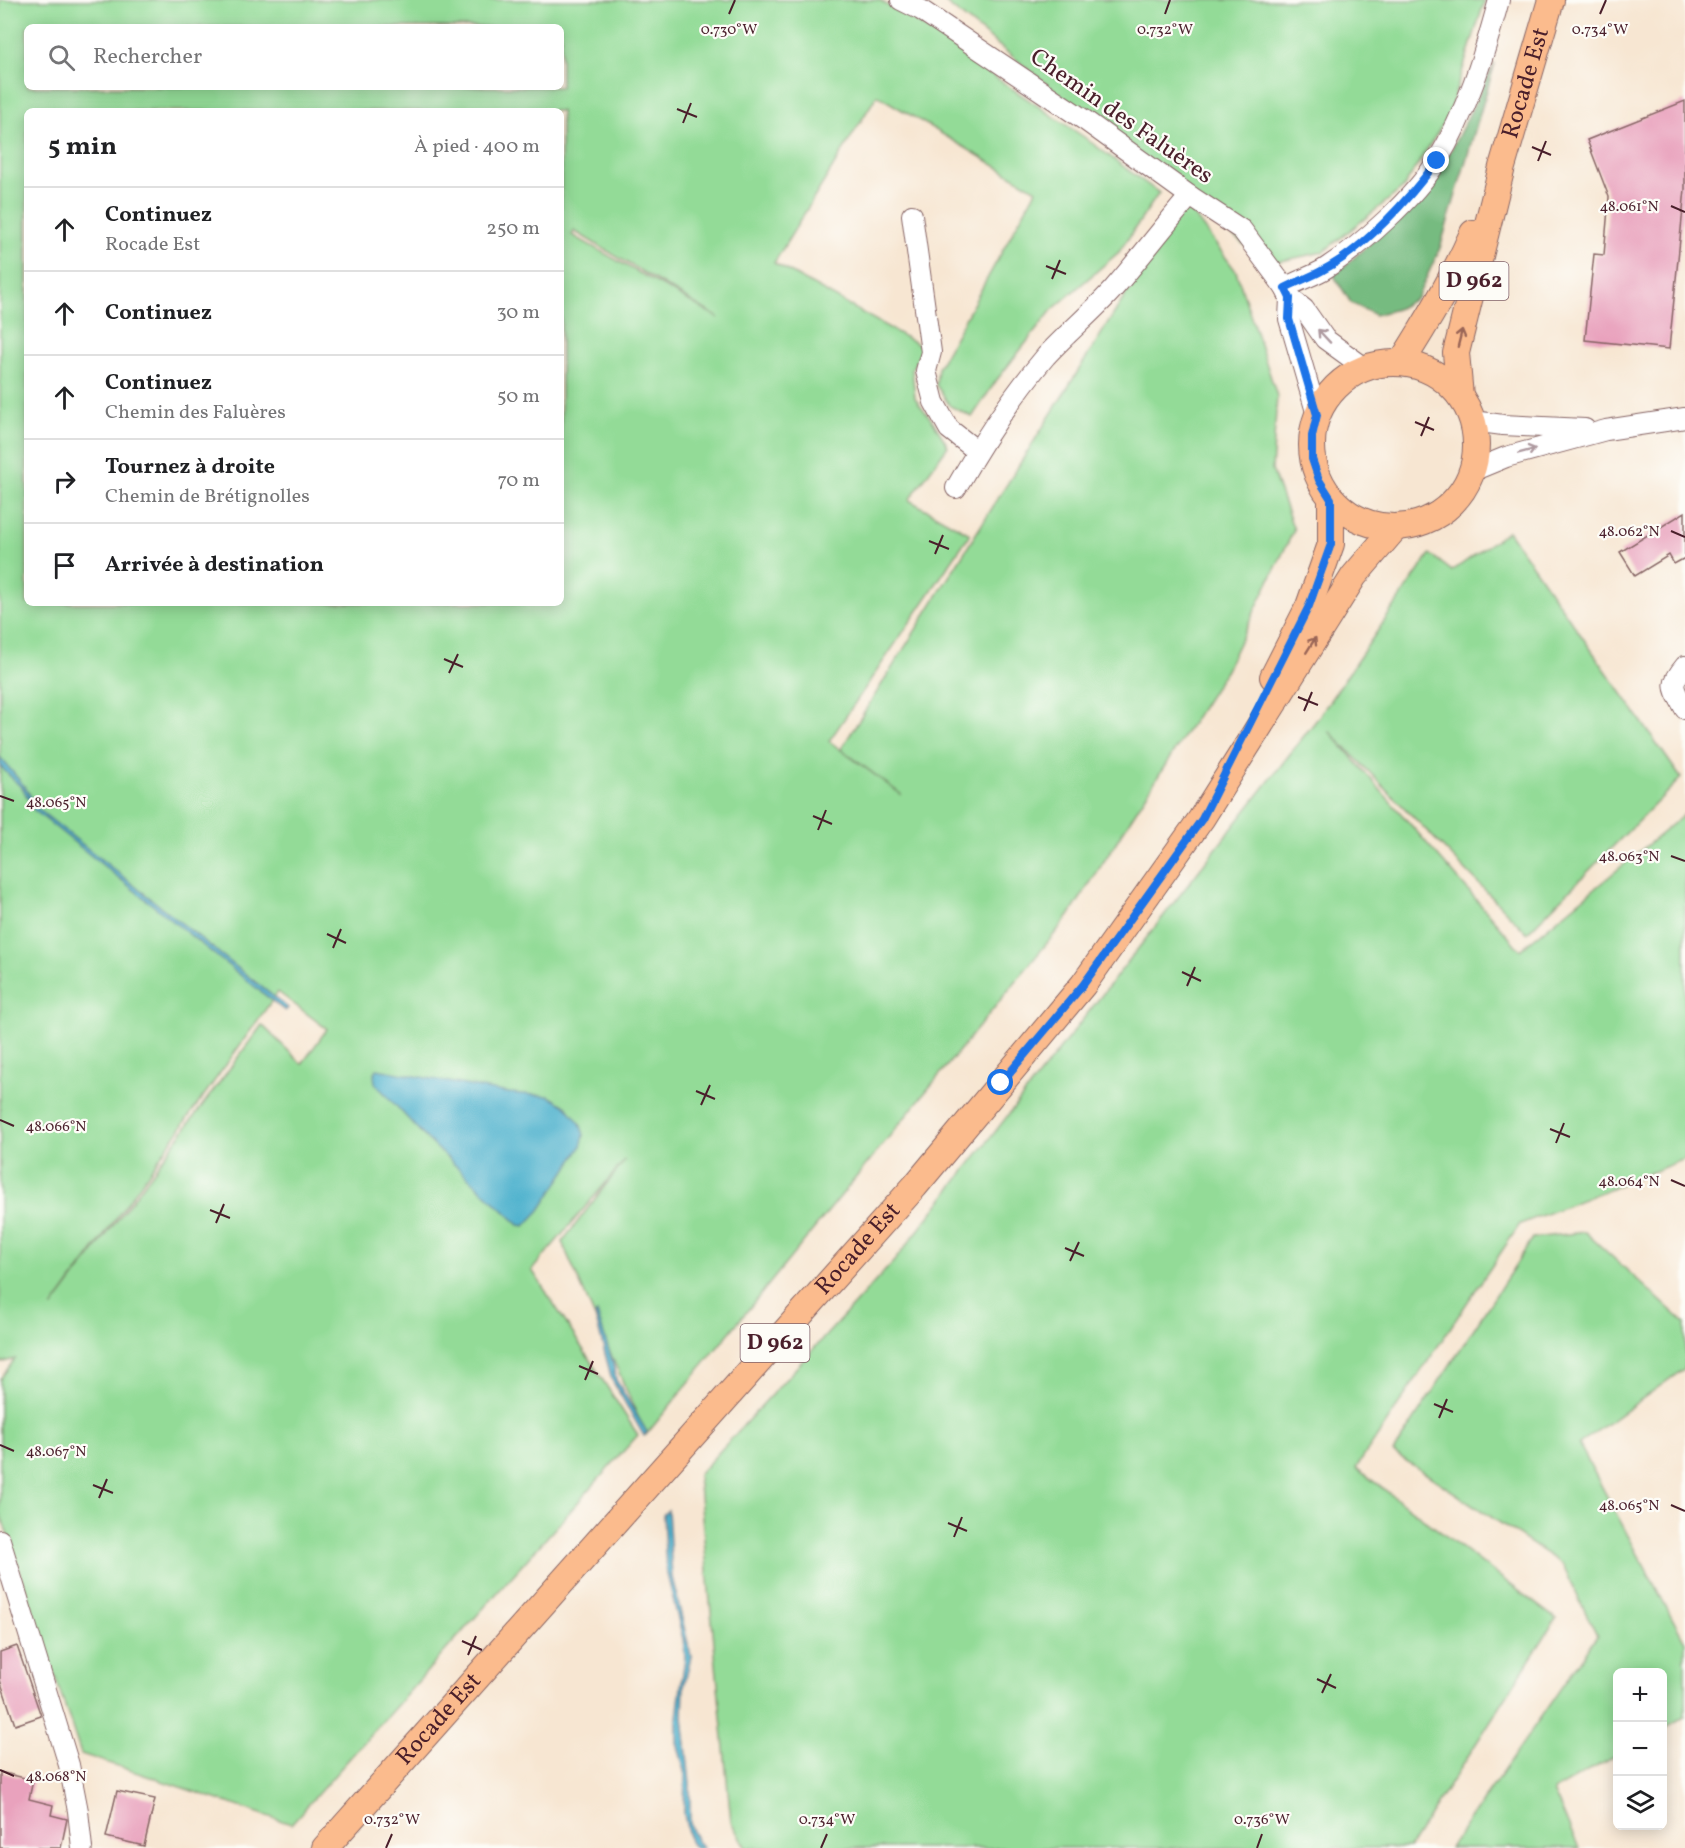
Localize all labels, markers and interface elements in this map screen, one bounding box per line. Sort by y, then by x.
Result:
text: 0.730°W [701,20,757,41]
text: 0.732°W [1137,20,1193,41]
text: 0.734°W [1572,20,1628,41]
search box [24,24,564,90]
street label: Rocade Est [1494,24,1559,143]
icon: search [45,41,78,74]
street label: Chemin des Faluères [1022,41,1220,193]
text: Rechercher [93,42,202,73]
text: 5 min [48,129,117,165]
text: À pied · 400 m [414,133,540,161]
route end [1423,147,1449,173]
text: 48.061°N [1599,197,1659,218]
text: Continuez [105,200,212,231]
icon: ahead [48,213,81,246]
text: 250 m [486,215,540,243]
text: Rocade Est [105,231,200,259]
road number: D 962 [1440,262,1508,300]
icon: ahead [48,297,81,330]
text: Continuez [105,298,212,329]
text: 30 m [496,299,540,327]
one-way arrow [1317,329,1331,344]
one-way arrow [1454,329,1466,348]
text: Continuez [105,368,212,399]
icon: ahead [48,381,81,414]
text: 50 m [497,383,540,411]
text: Chemin des Faluères [105,399,286,427]
one-way arrow [1517,445,1536,456]
text: Tournez à droite [105,452,275,483]
icon: right [48,465,81,498]
text: 70 m [497,467,540,495]
text: Chemin de Brétignolles [105,483,310,511]
text: 48.062°N [1598,522,1660,543]
icon: arrive [48,549,81,582]
text: Arrivée à destination [105,550,324,581]
one-way arrow [1305,637,1317,654]
text: 48.065°N [26,793,86,814]
text: 48.063°N [1599,847,1659,868]
route start [987,1069,1013,1095]
text: 48.066°N [26,1117,86,1138]
text: 48.064°N [1598,1172,1660,1193]
street label: Rocade Est [808,1195,909,1303]
road number: D 962 [740,1324,810,1362]
text: 48.067°N [26,1442,86,1463]
text: 48.065°N [1599,1496,1659,1517]
street label: Rocade Est [389,1666,490,1774]
map controls [1613,1668,1667,1830]
button: + [1613,1668,1667,1722]
button: − [1613,1722,1667,1776]
text: 48.068°N [26,1767,86,1788]
button: layers [1613,1776,1667,1830]
text: 0.732°W [364,1810,420,1831]
text: 0.734°W [799,1810,855,1831]
text: 0.736°W [1234,1810,1290,1831]

